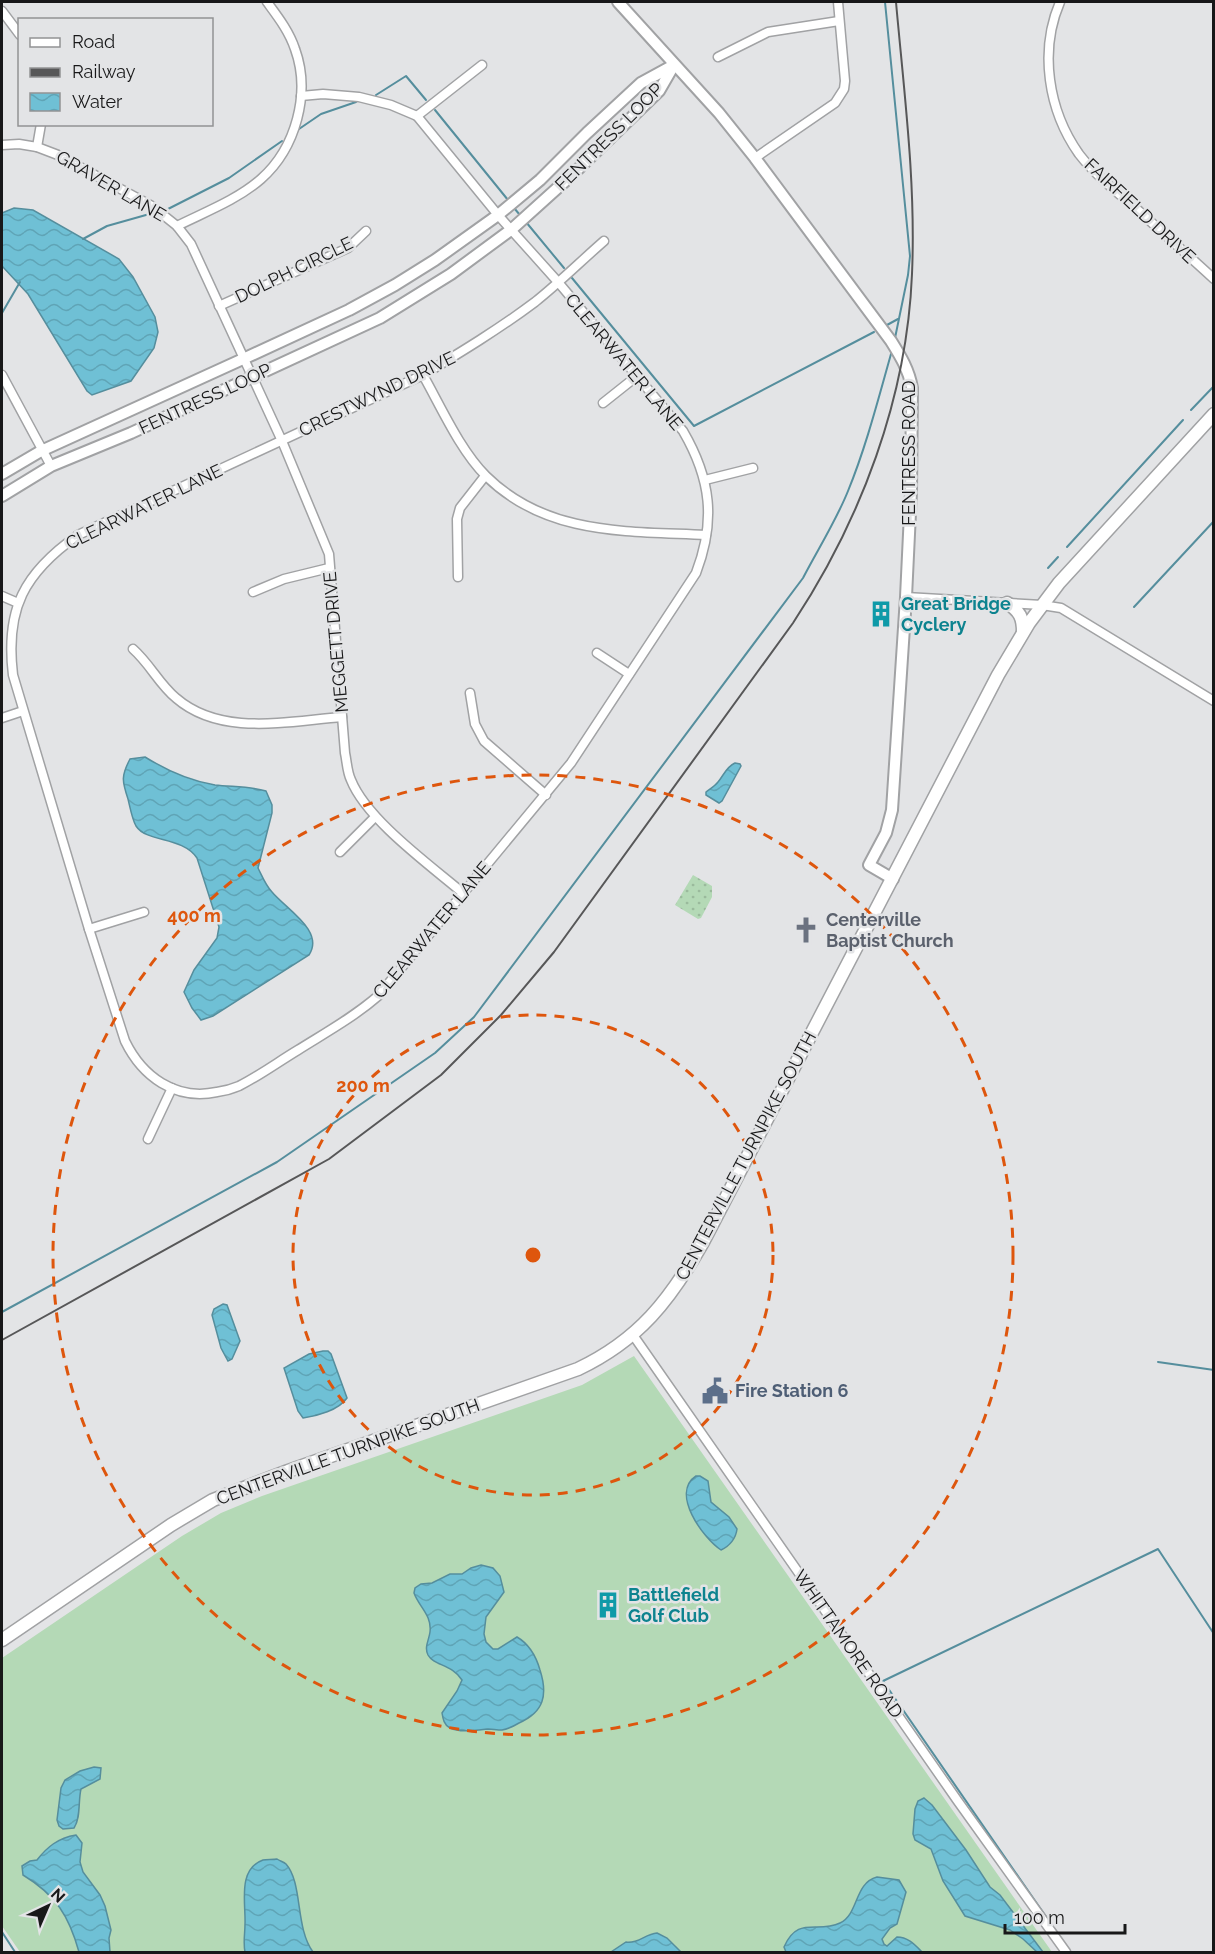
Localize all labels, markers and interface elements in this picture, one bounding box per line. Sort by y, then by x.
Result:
legend [18,18,213,126]
text: Road [72,31,115,52]
text: Railway [72,61,136,82]
street label: FENTRESS LOOP [550,78,667,195]
text: Water [72,91,123,112]
street label: GRAVER LANE [53,146,170,225]
street label: FAIRFIELD DRIVE [1080,154,1200,267]
street label: DOLPH CIRCLE [232,232,356,307]
street label: CLEARWATER LANE [561,289,688,434]
street label: CRESTWYND DRIVE [295,347,458,440]
street label: FENTRESS LOOP [135,359,274,438]
street label: FENTRESS ROAD [898,380,919,526]
street label: CLEARWATER LANE [62,459,226,554]
street label: MEGGETT DRIVE [319,571,352,713]
place label: Great Bridge Cyclery [901,593,1011,635]
building icon: Great Bridge Cyclery [866,599,896,629]
street label: CLEARWATER LANE [368,857,495,1002]
text: 400 m [167,905,221,926]
place label: Centerville Baptist Church [826,909,954,951]
church icon: Centerville Baptist Church [791,915,821,945]
street label: CENTERVILLE TURNPIKE SOUTH [671,1028,820,1284]
text: 200 m [336,1075,390,1096]
centre of rings [523,1245,543,1265]
public building icon: Fire Station 6 [700,1376,730,1406]
place label: Fire Station 6 [735,1380,848,1401]
street label: CENTERVILLE TURNPIKE SOUTH [213,1394,482,1509]
street label: WHITTAMORE ROAD [789,1566,908,1722]
place label: Battlefield Golf Club [628,1584,719,1626]
building icon: Battlefield Golf Club [593,1590,623,1620]
north arrow [18,1876,78,1936]
text: N [47,1884,69,1907]
scale bar [1005,1897,1125,1935]
text: 100 m [1014,1907,1065,1928]

